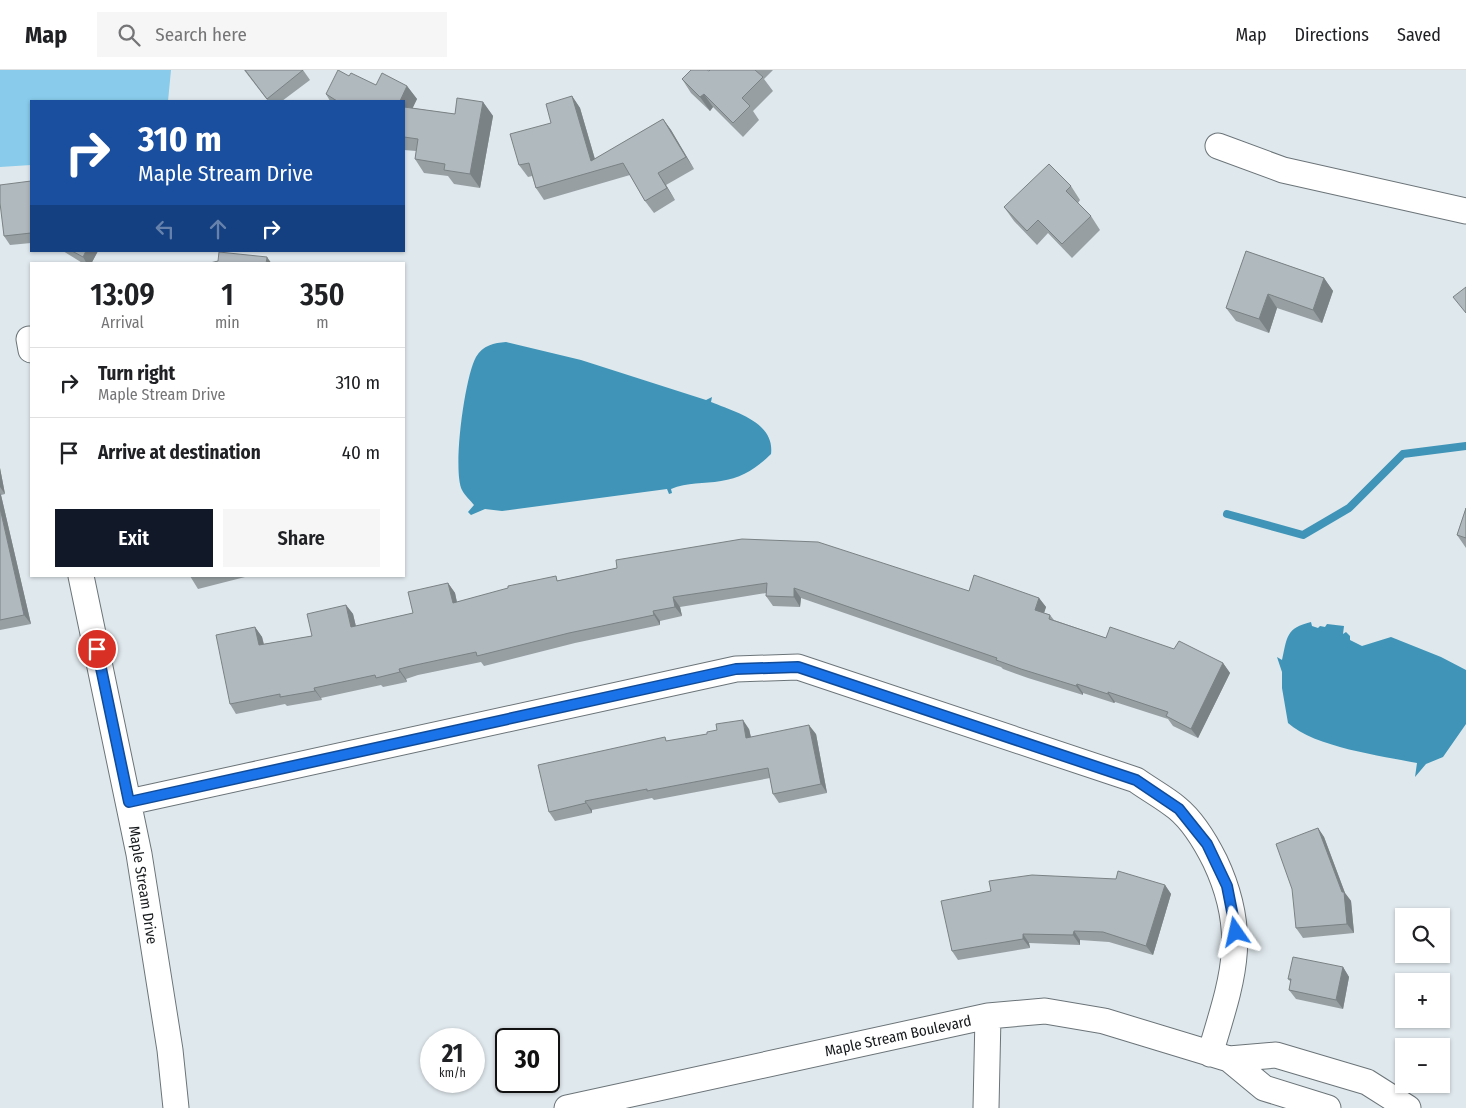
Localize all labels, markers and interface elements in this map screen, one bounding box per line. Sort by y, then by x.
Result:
search box [97,12,447,57]
text: Map [25,21,67,49]
icon: search [115,21,143,49]
text: Search here [155,23,247,46]
text: Map [1235,24,1267,46]
text: Directions [1295,24,1369,46]
text: Saved [1397,24,1441,46]
text: 310 m [138,118,222,160]
icon: right [55,120,120,185]
text: Maple Stream Drive [138,160,313,187]
icon: left [151,215,179,243]
icon: ahead [204,215,232,243]
icon: right [257,215,285,243]
text: 13:09 [90,277,155,313]
text: 1 [221,277,234,313]
text: 350 [300,277,345,313]
text: Arrival [101,313,144,332]
text: min [215,313,240,332]
text: m [316,313,329,332]
text: Turn right [98,362,175,385]
icon: right [55,369,83,397]
text: 310 m [336,371,380,394]
text: Maple Stream Drive [98,385,225,404]
icon: arrive [55,439,83,467]
text: Arrive at destination [98,441,261,464]
text: 40 m [342,441,380,464]
button: Exit [55,509,213,567]
button: Share [223,509,380,567]
pin [76,628,118,670]
icon: arrive [83,635,111,663]
street label: Maple Stream Drive [125,825,161,945]
position arrow [1209,905,1261,957]
map controls [1395,908,1450,1093]
button: search [1395,908,1450,963]
button: + [1395,973,1450,1028]
street label: Maple Stream Boulevard [823,1012,973,1060]
speed limit sign: 30 [495,1028,560,1093]
button: − [1395,1038,1450,1093]
text: 21 [442,1039,463,1069]
text: km/h [439,1066,466,1080]

